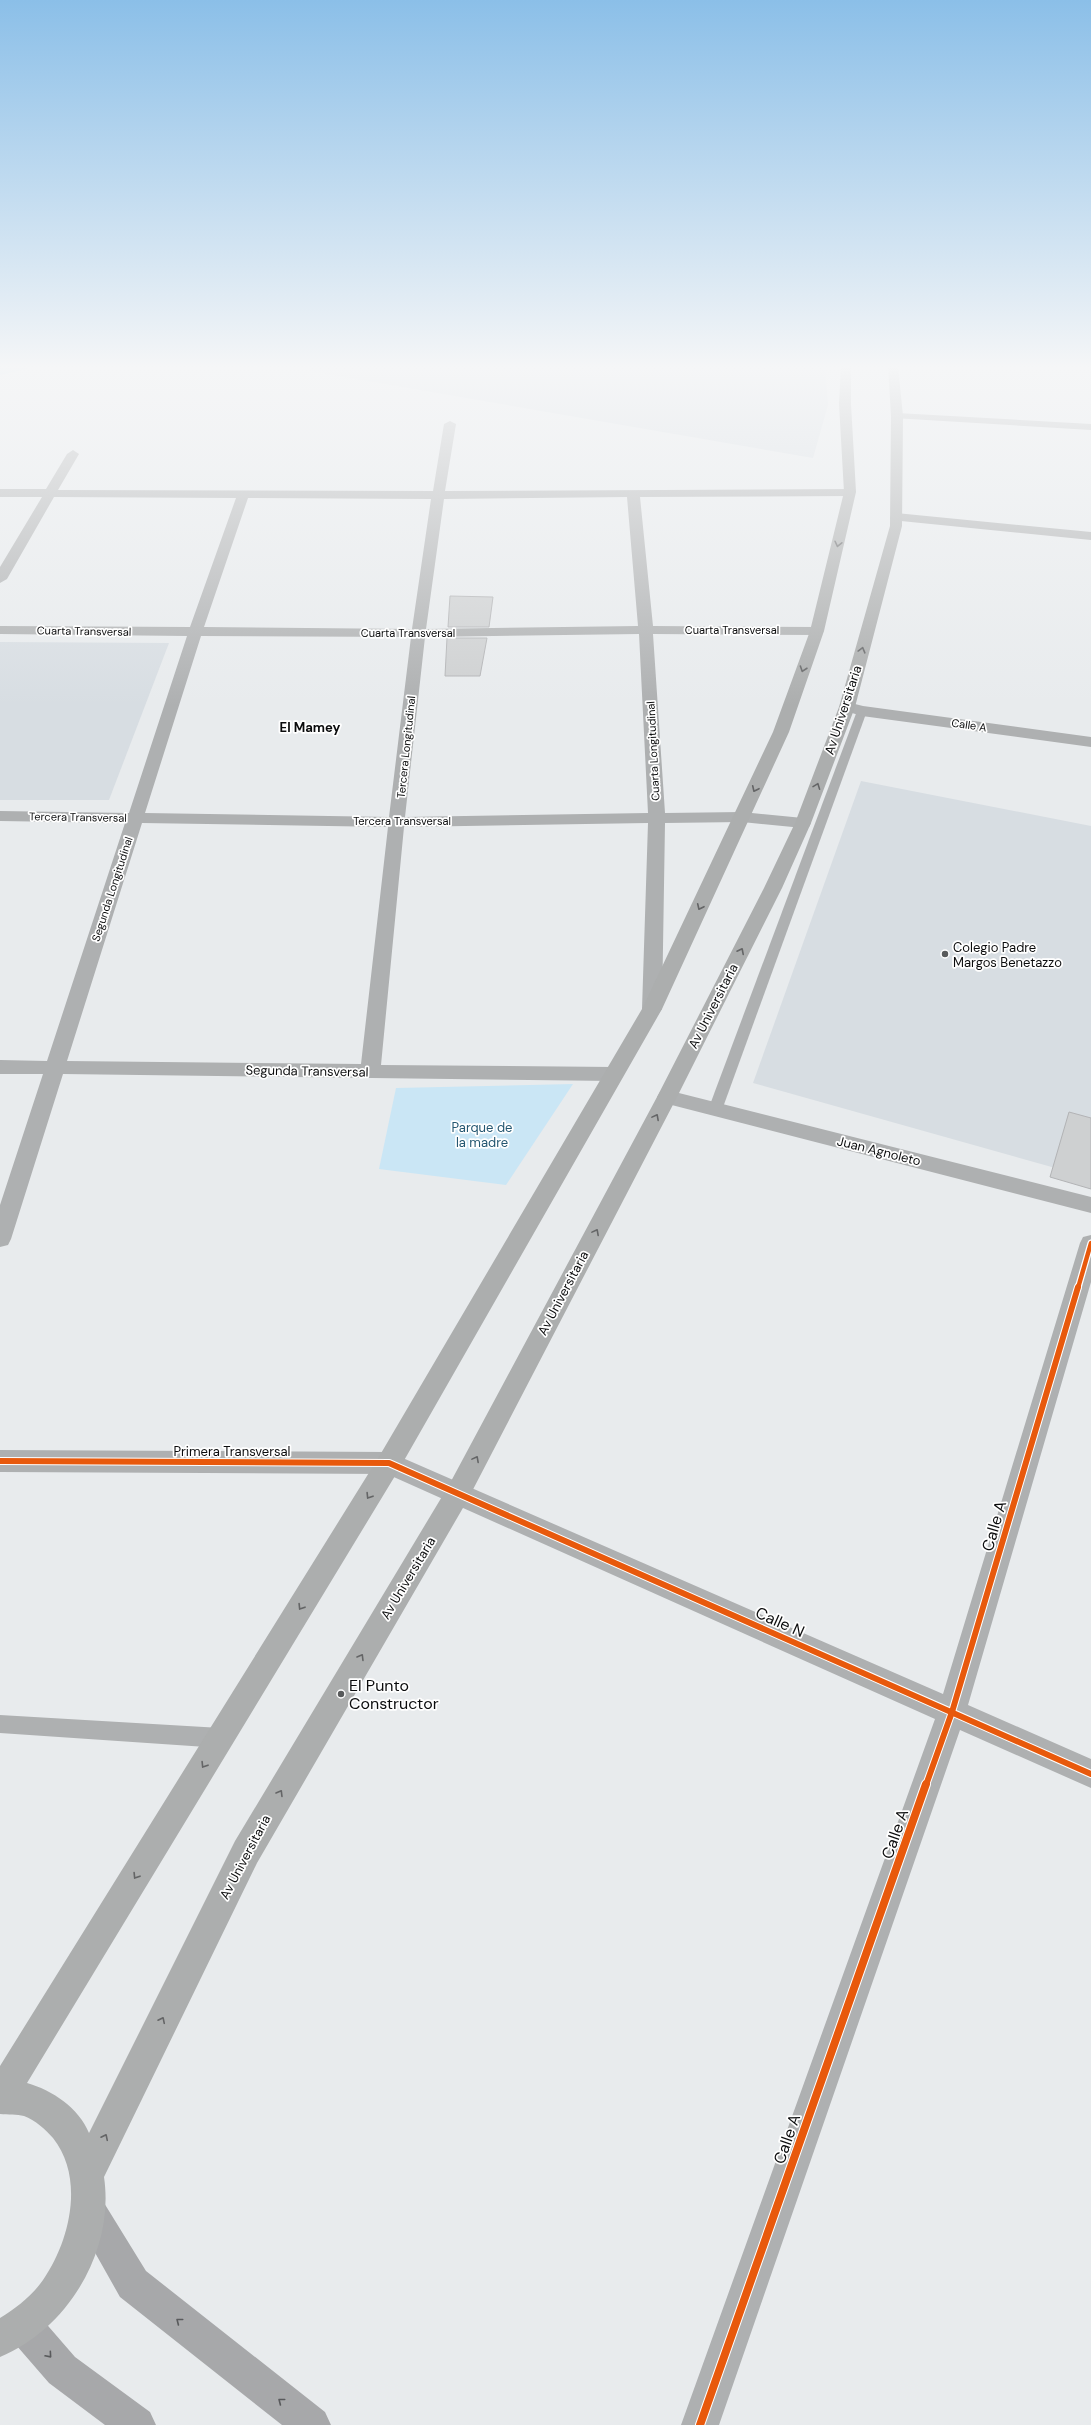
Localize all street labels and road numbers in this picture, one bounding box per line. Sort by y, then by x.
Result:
street label: Cuarta Transversal [37,623,131,639]
street label: Cuarta Transversal [685,623,779,637]
street label: Cuarta Transversal [361,626,455,640]
street label: Av Universitaria [821,663,865,757]
street label: Tercera Longitudinal [394,695,418,799]
street label: Cuarta Longitudinal [643,701,663,801]
street label: Calle A [951,716,987,734]
street label: Tercera Transversal [29,809,127,825]
street label: Tercera Transversal [353,814,451,828]
street label: Segunda Longitudinal [88,835,136,943]
street label: Av Universitaria [684,961,742,1051]
street label: Segunda Transversal [245,1061,369,1081]
street label: Juan Agnoleto [835,1132,923,1170]
street label: Av Universitaria [534,1248,592,1338]
street label: Primera Transversal [173,1443,291,1460]
street label: Calle A [977,1498,1011,1554]
street label: Av Universitaria [377,1534,439,1622]
street label: Calle N [752,1602,808,1642]
street label: Calle A [877,1806,913,1862]
street label: Av Universitaria [216,1812,274,1902]
street label: Calle A [769,2111,805,2167]

